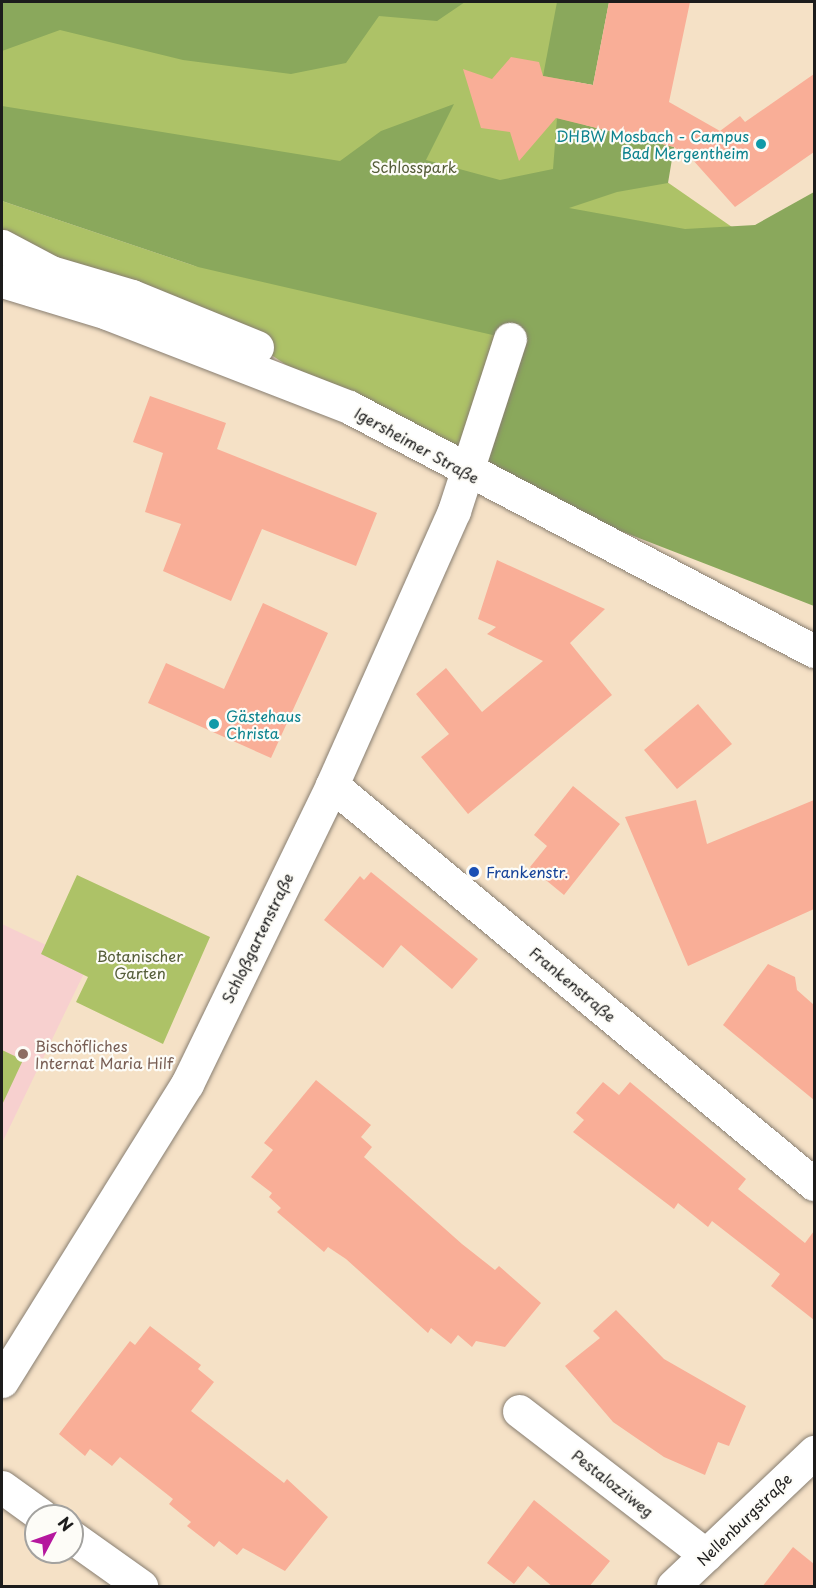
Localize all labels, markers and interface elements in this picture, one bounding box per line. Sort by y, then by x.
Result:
place label: DHBW Mosbach - Campus Bad Mergentheim [555,126,749,161]
marker: DHBW Mosbach - Campus Bad Mergentheim [754,137,768,151]
park label: Schlosspark [371,158,457,176]
street label: Igersheimer Straße [351,403,483,487]
place label: Gästehaus Christa [226,706,301,741]
marker: Gästehaus Christa [207,717,221,731]
place label: Frankenstr. [486,863,568,881]
marker: Frankenstr. [467,865,481,879]
street label: Schloßgartenstraße [218,870,296,1006]
street label: Frankenstraße [526,943,620,1025]
park label: Botanischer Garten [97,946,183,981]
place label: Bischöfliches Internat Maria Hilf [35,1036,173,1071]
marker: Bischöfliches Internat Maria Hilf [16,1047,30,1061]
street label: Pestalozziweg [569,1446,657,1520]
street label: Nellenburgstraße [693,1469,795,1569]
north arrow [24,1504,84,1564]
text: N [53,1511,79,1536]

